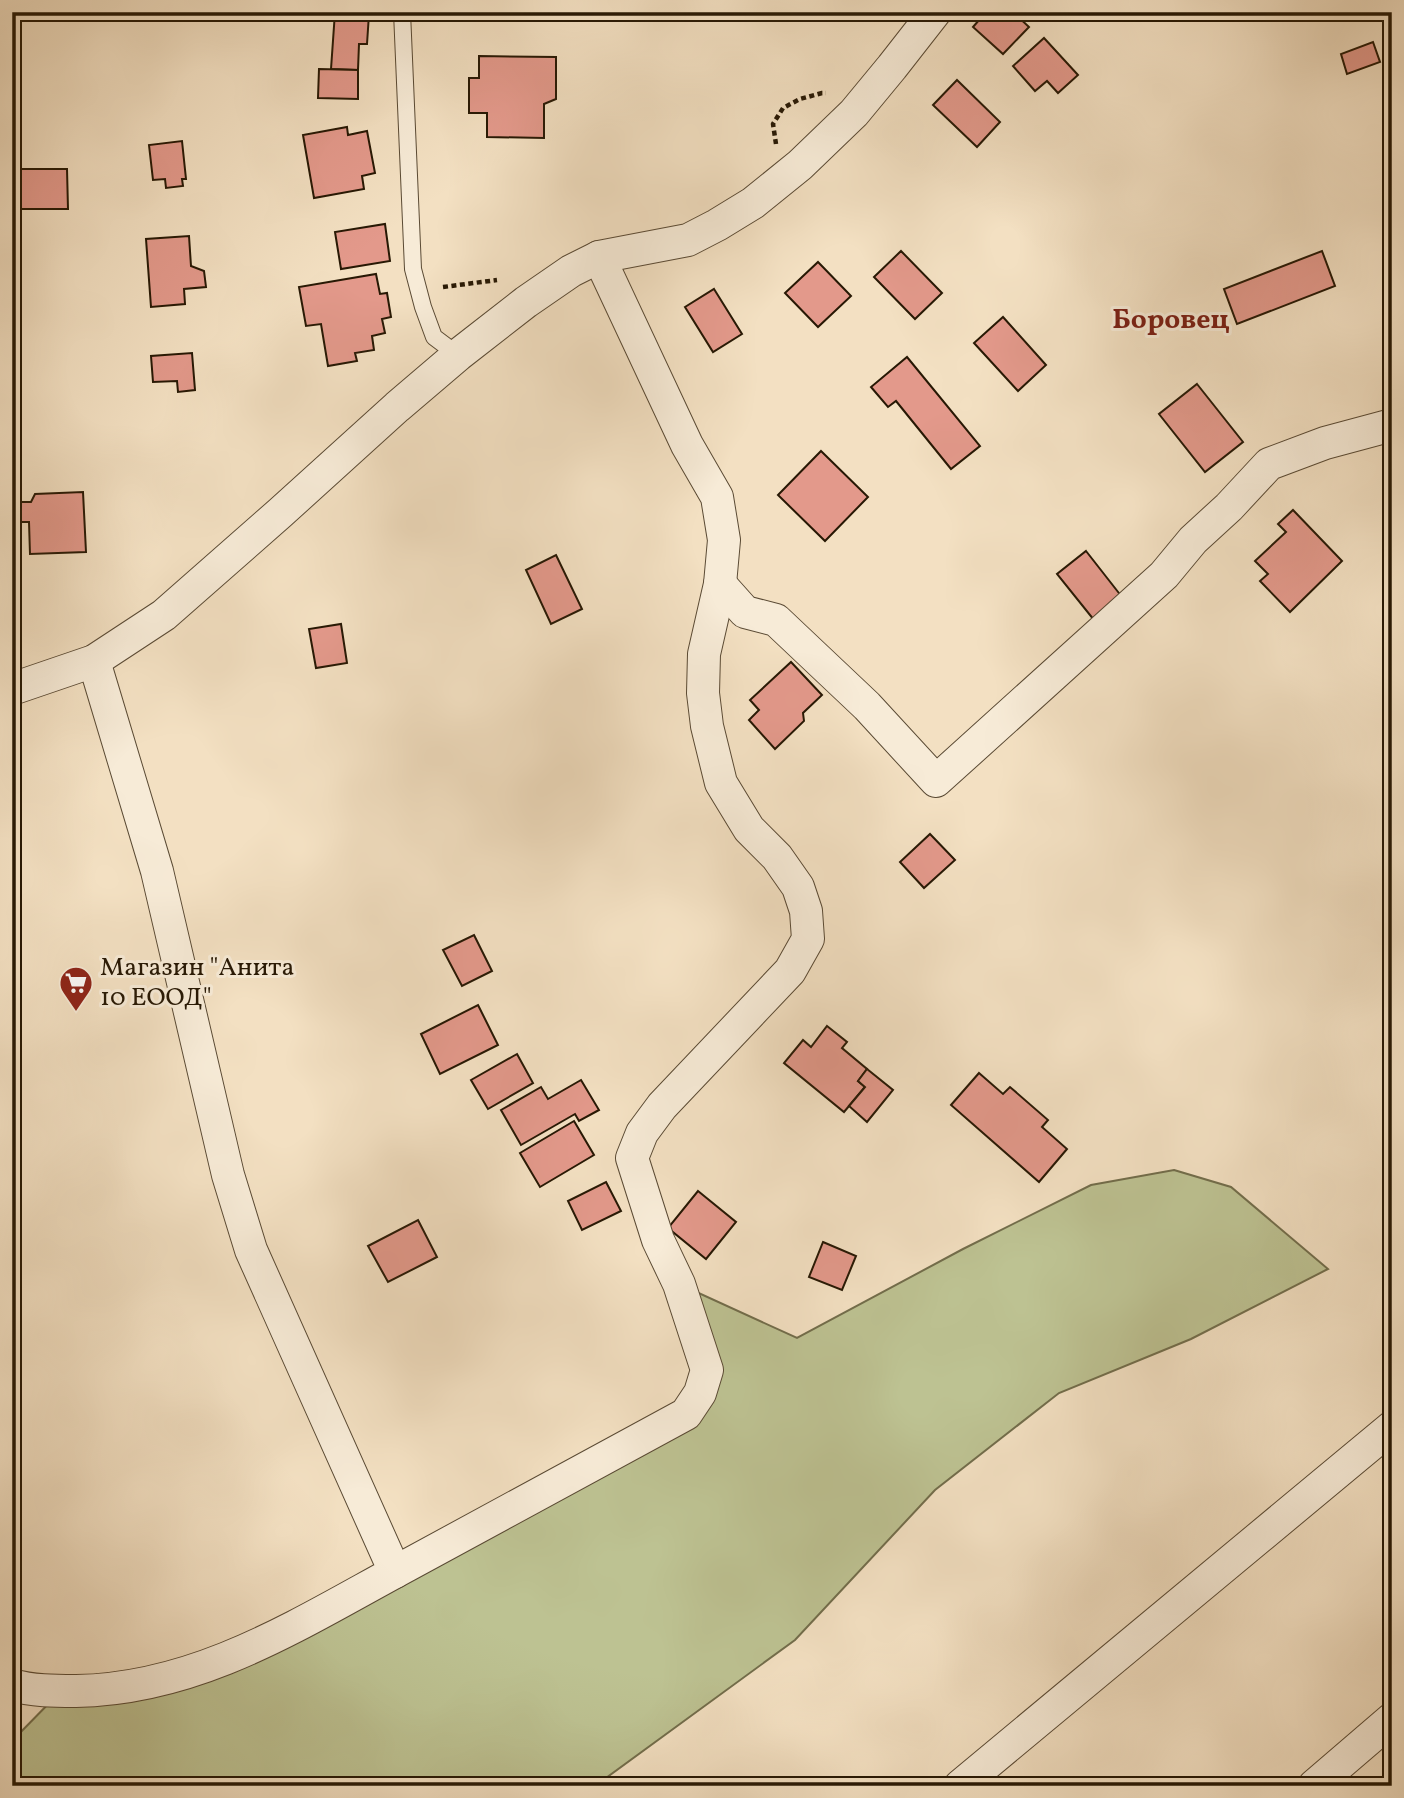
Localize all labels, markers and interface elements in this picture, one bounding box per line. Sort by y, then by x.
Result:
district label: Боровец [1112,301,1230,340]
place label: Магазин "Анита 10 ЕООД" [100,950,294,1016]
supermarket icon: Магазин "Анита 10 ЕООД" [57,964,95,1013]

